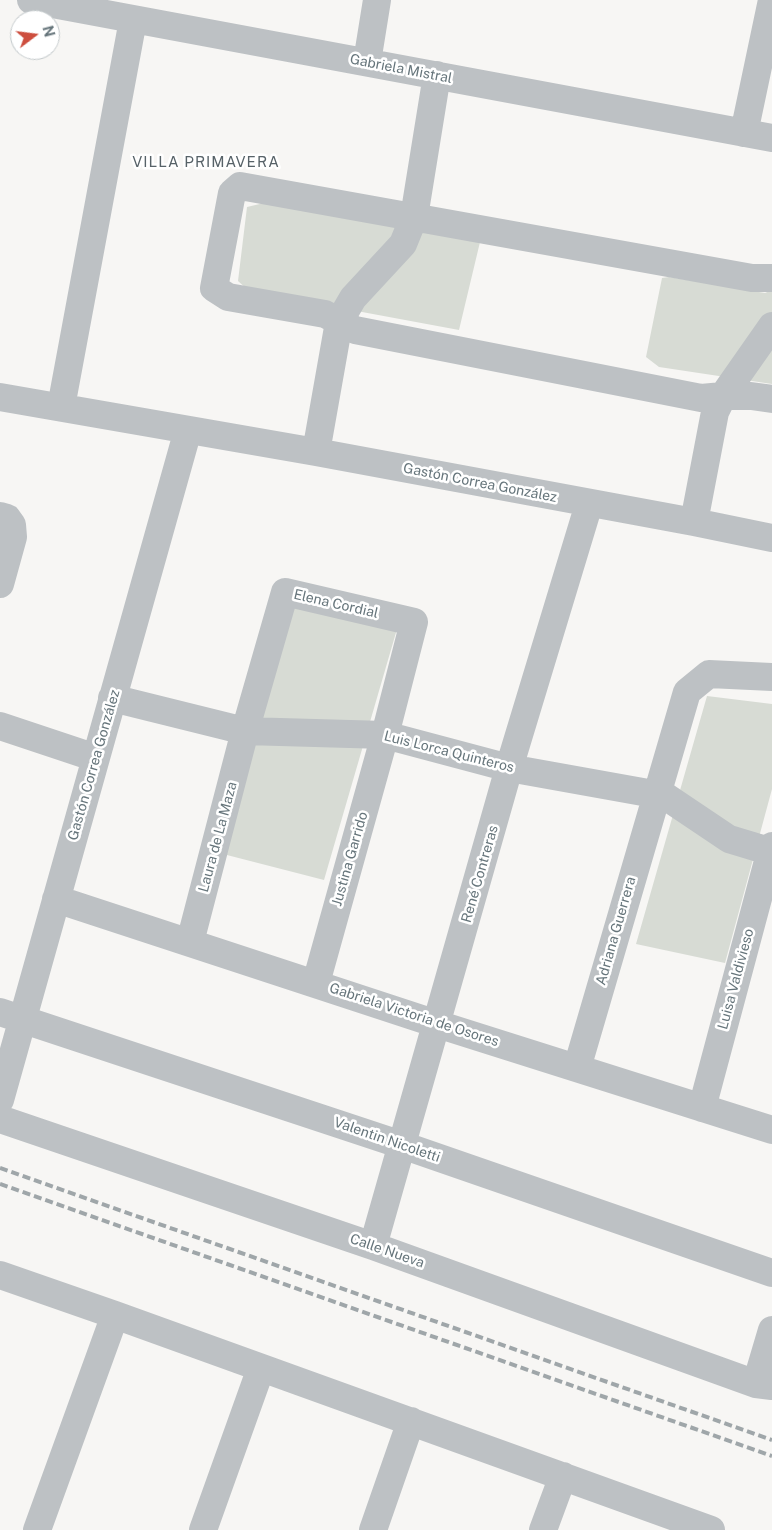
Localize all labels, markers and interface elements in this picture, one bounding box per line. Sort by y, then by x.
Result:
north arrow [10,10,60,60]
text: N [39,24,58,39]
street label: Gabriela Mistral [348,51,454,87]
district label: VILLA PRIMAVERA [130,153,282,171]
street label: Gastón Correa González [402,460,558,506]
street label: Elena Cordial [292,586,380,622]
street label: Gastón Correa González [64,688,124,842]
street label: Luis Lorca Quinteros [382,728,516,776]
street label: Laura de La Maza [195,780,241,894]
street label: Justina Garrido [329,810,371,908]
street label: René Contreras [458,823,502,925]
street label: Adriana Guerrera [592,875,640,987]
street label: Luisa Valdivieso [714,927,758,1031]
street label: Gabriela Victoria de Osores [327,980,501,1050]
street label: Valentin Nicoletti [332,1114,442,1166]
street label: Calle Nueva [348,1230,426,1272]

